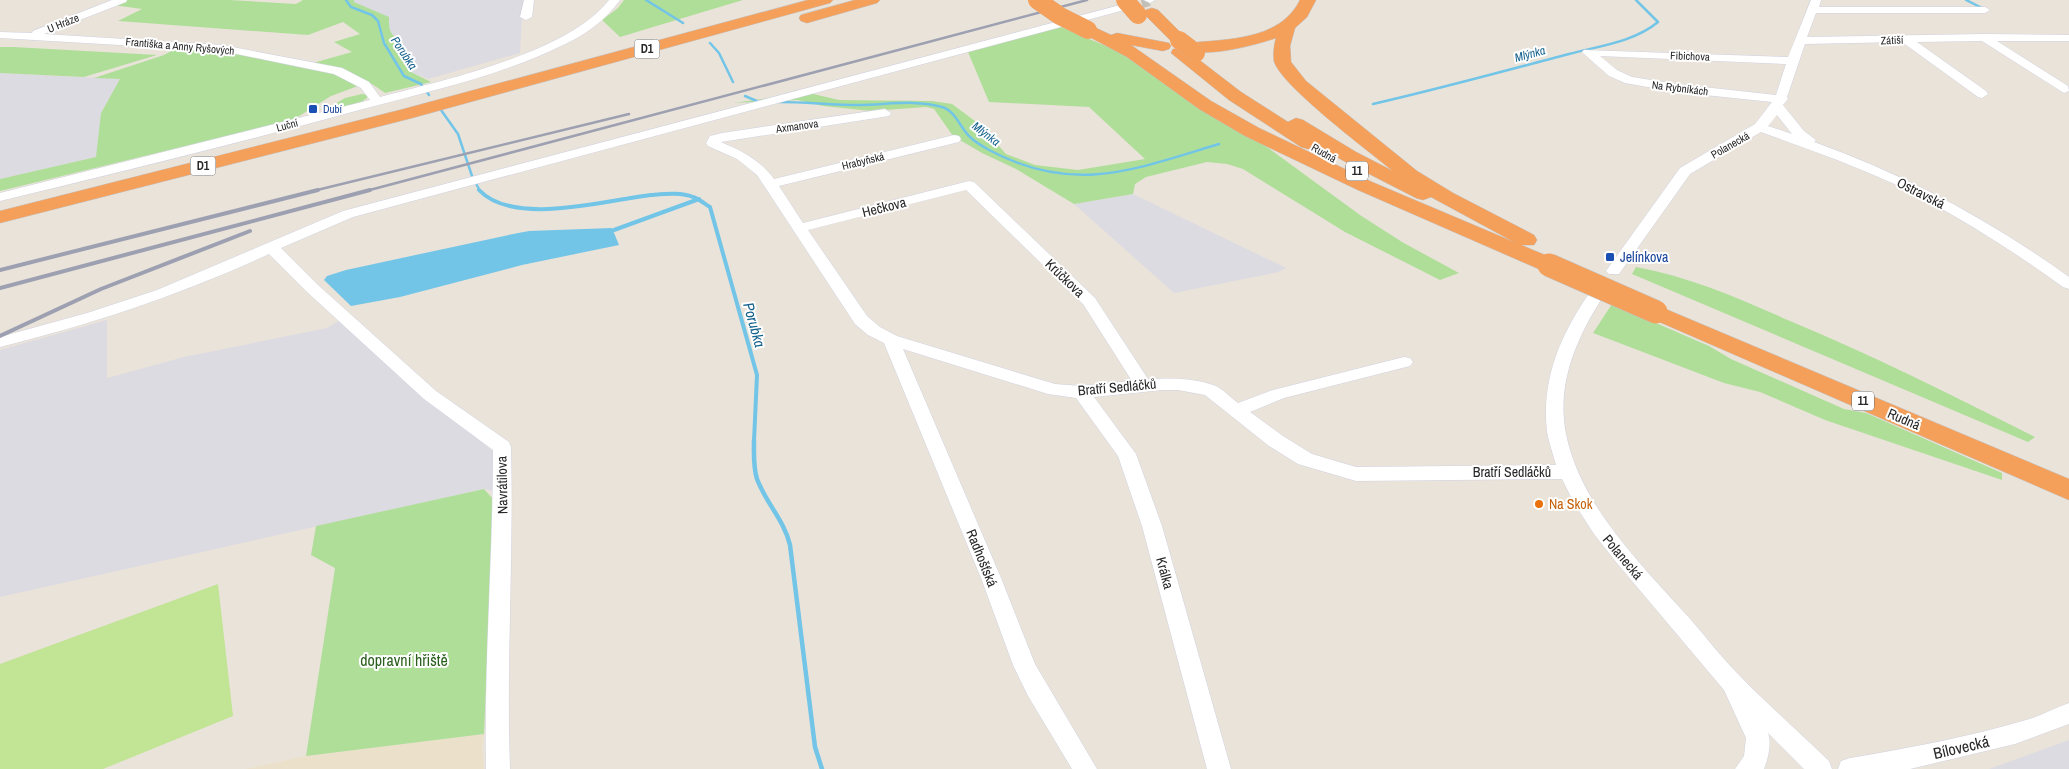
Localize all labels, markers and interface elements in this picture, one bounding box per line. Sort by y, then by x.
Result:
street label: U Hráze [45,10,81,36]
water label: Porubka [387,33,421,73]
street label: Zátiší [1880,33,1904,47]
street label: Františka a Anny Ryšových [125,34,235,58]
road number: D1 [634,40,660,59]
water label: Mlýnka [1513,42,1548,66]
street label: Fibichova [1670,48,1710,64]
street label: Na Rybníkách [1651,78,1709,98]
place label: Dubí [323,102,343,116]
marker: Dubí [307,103,319,115]
street label: Luční [275,115,300,135]
street label: Axmanova [774,116,819,136]
water label: Mlýnka [969,118,1004,150]
street label: Polanecká [1708,128,1752,162]
street label: Rudná [1309,140,1339,166]
street label: Hrabyňská [840,149,886,173]
road number: D1 [190,157,216,176]
road number: 11 [1346,162,1368,180]
street label: Ostravská [1894,173,1949,213]
street label: Hečkova [860,193,908,221]
place label: Jelínkova [1620,248,1669,266]
marker: Jelínkova [1604,251,1616,263]
street label: Krůčkova [1042,255,1089,302]
water label: Porubka [738,300,771,350]
street label: Bratří Sedláčků [1077,375,1157,399]
road number: 11 [1852,392,1874,411]
street label: Rudná [1885,404,1924,434]
street label: Navrátilova [492,455,512,514]
street label: Bratří Sedláčků [1473,463,1551,481]
place label: Na Skok [1549,495,1593,513]
marker: Na Skok [1533,498,1545,510]
street label: Radhošťská [962,527,1002,590]
street label: Polanecká [1599,531,1648,584]
street label: Králka [1152,555,1178,592]
park label: dopravní hřiště [360,649,448,671]
street label: Bílovecká [1931,730,1992,764]

